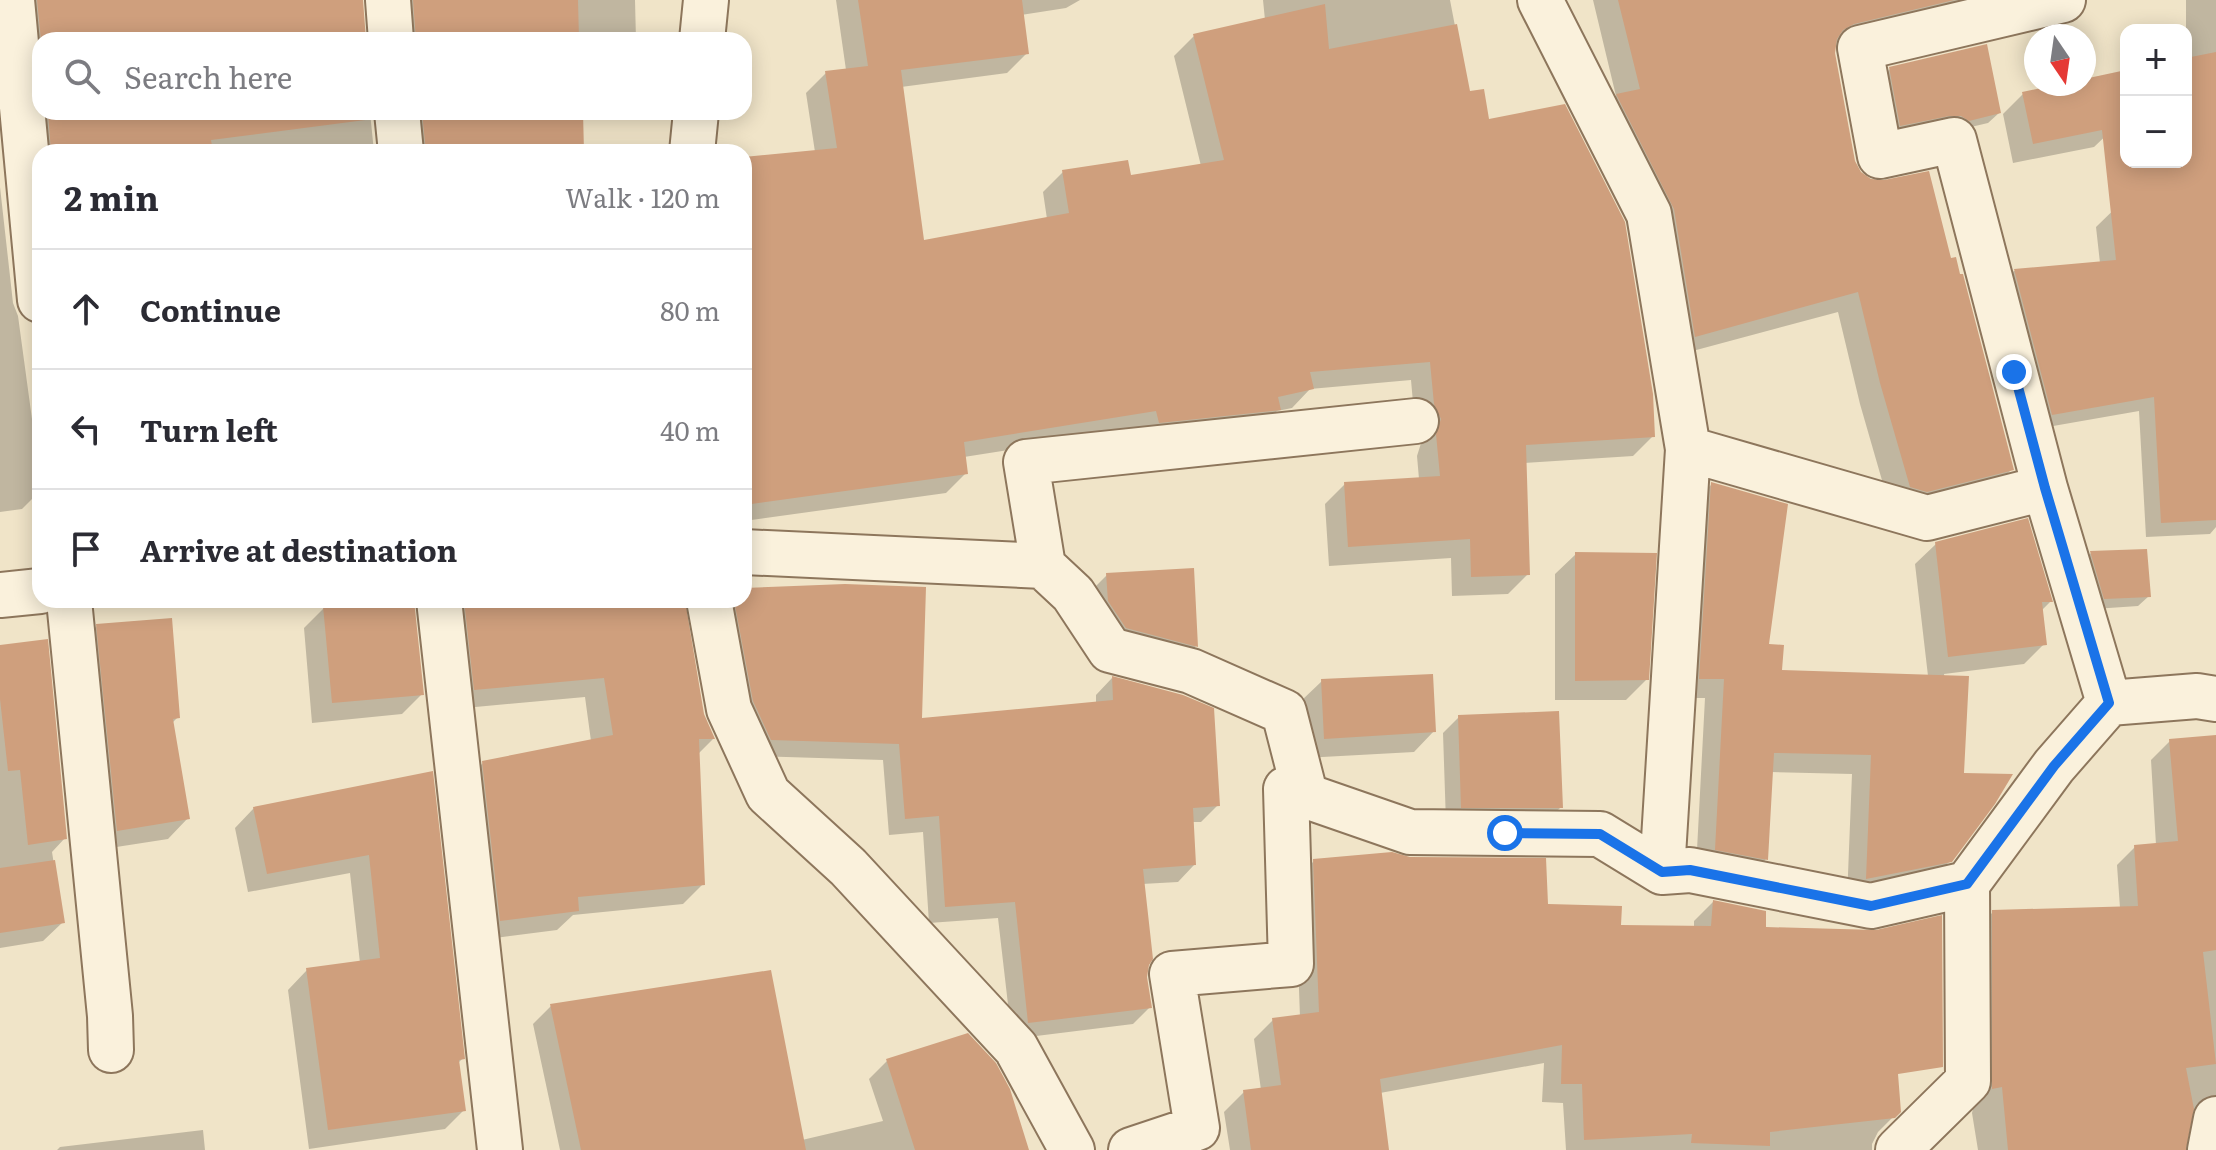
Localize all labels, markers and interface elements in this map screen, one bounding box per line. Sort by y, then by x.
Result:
north arrow [2024,24,2096,96]
map controls [2120,24,2192,168]
button: + [2120,24,2192,96]
search box [32,32,752,120]
icon: search [60,54,104,98]
text: Search here [124,54,292,98]
button: − [2120,96,2192,168]
text: 2 min [64,171,159,221]
text: Walk · 120 m [565,177,720,216]
icon: ahead [64,287,108,331]
text: Continue [140,287,281,331]
text: 80 m [660,290,720,329]
route end [1996,354,2032,390]
icon: left [64,407,108,451]
text: Turn left [140,407,278,451]
text: 40 m [660,410,720,449]
icon: arrive [64,527,108,571]
text: Arrive at destination [140,527,457,571]
route start [1487,815,1523,851]

